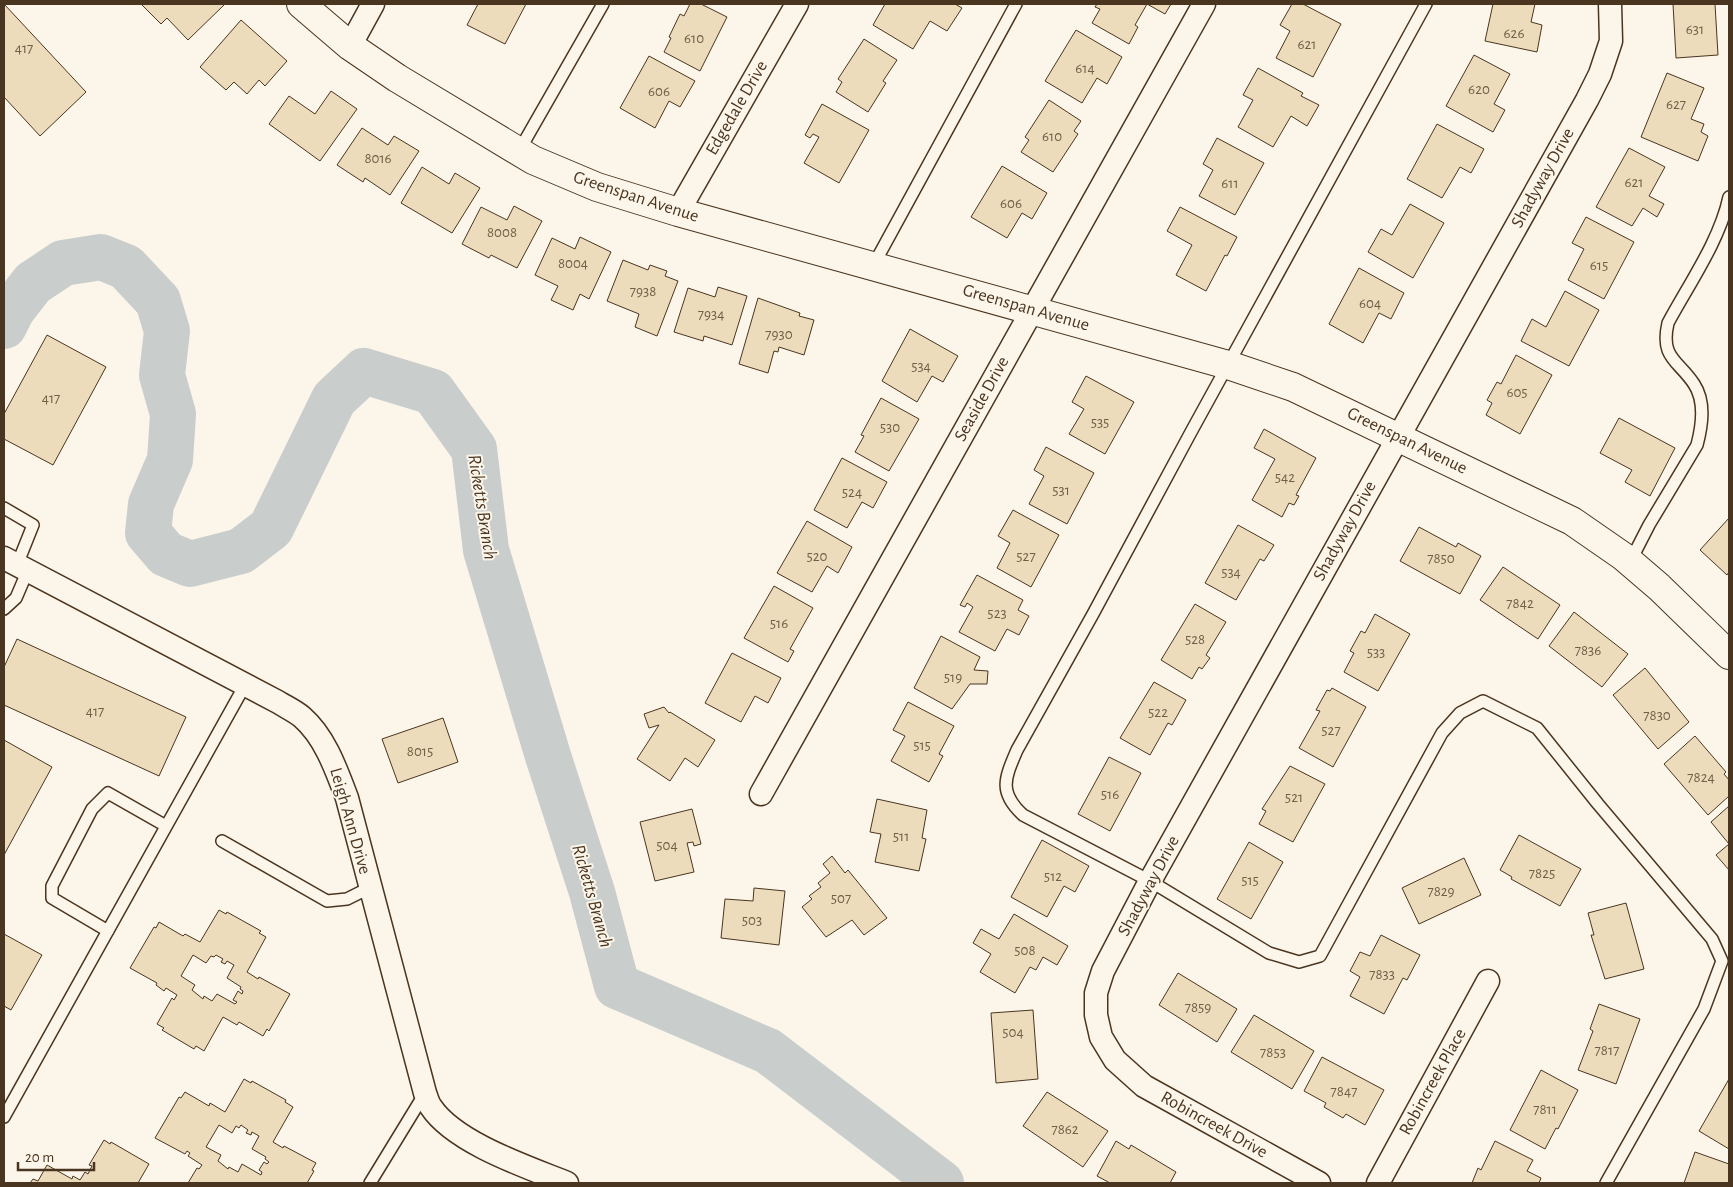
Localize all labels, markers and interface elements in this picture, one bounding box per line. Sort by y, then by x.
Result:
house number: 631 [1686,22,1704,37]
house number: 626 [1504,26,1524,41]
house number: 610 [684,31,704,46]
house number: 621 [1297,37,1317,52]
house number: 417 [15,41,33,56]
street label: Edgedale Drive [703,58,771,158]
house number: 614 [1075,61,1095,76]
house number: 620 [1468,82,1490,97]
house number: 606 [648,84,670,99]
house number: 627 [1666,97,1686,112]
street label: Shadyway Drive [1508,125,1578,231]
house number: 610 [1042,129,1062,144]
house number: 8016 [364,151,392,166]
street label: Greenspan Avenue [571,168,701,226]
house number: 621 [1624,175,1644,190]
house number: 611 [1221,176,1239,191]
house number: 606 [1000,196,1022,211]
house number: 8008 [487,225,517,240]
house number: 8004 [558,256,588,271]
house number: 615 [1590,258,1608,273]
street label: Greenspan Avenue [961,281,1091,335]
house number: 7938 [630,284,656,299]
house number: 604 [1359,296,1381,311]
house number: 7934 [698,307,724,322]
house number: 7930 [765,327,793,342]
street label: Seaside Drive [951,354,1013,444]
house number: 534 [911,359,931,374]
house number: 605 [1506,385,1528,400]
house number: 417 [42,391,60,406]
street label: Greenspan Avenue [1344,404,1470,478]
house number: 535 [1091,415,1109,430]
house number: 530 [880,420,900,435]
water label: Ricketts Branch [464,453,500,561]
house number: 542 [1275,470,1295,485]
street label: Shadyway Drive [1310,478,1380,584]
house number: 531 [1052,483,1070,498]
house number: 524 [842,485,862,500]
house number: 520 [806,549,828,564]
house number: 527 [1016,549,1036,564]
house number: 7850 [1427,551,1455,566]
house number: 534 [1221,565,1241,580]
house number: 7842 [1506,596,1534,611]
house number: 523 [987,606,1007,621]
house number: 516 [770,616,788,631]
house number: 528 [1185,632,1205,647]
house number: 7836 [1575,643,1601,658]
house number: 533 [1367,645,1385,660]
house number: 519 [944,670,962,685]
house number: 417 [86,704,104,719]
house number: 522 [1148,705,1168,720]
house number: 7830 [1643,708,1671,723]
house number: 527 [1321,723,1341,738]
house number: 515 [913,738,931,753]
house number: 8015 [407,744,433,759]
street label: Leigh Ann Drive [326,766,374,876]
house number: 7824 [1687,770,1715,785]
house number: 516 [1101,787,1119,802]
house number: 521 [1285,790,1303,805]
house number: 511 [893,829,909,844]
street label: Shadyway Drive [1115,833,1183,939]
house number: 504 [656,838,678,853]
water label: Ricketts Branch [568,842,616,950]
house number: 7825 [1529,866,1555,881]
house number: 512 [1044,869,1062,884]
house number: 515 [1241,873,1259,888]
house number: 7829 [1427,884,1455,899]
house number: 507 [831,891,851,906]
house number: 503 [742,913,762,928]
house number: 508 [1014,943,1036,958]
house number: 7833 [1369,967,1395,982]
house number: 7859 [1185,1000,1211,1015]
house number: 504 [1002,1025,1024,1040]
street label: Robincreek Place [1396,1026,1470,1138]
house number: 7817 [1595,1043,1619,1058]
house number: 7853 [1260,1045,1286,1060]
house number: 7847 [1331,1084,1357,1099]
street label: Robincreek Drive [1158,1088,1270,1162]
house number: 7811 [1533,1102,1557,1117]
house number: 7862 [1051,1122,1079,1137]
scale bar [18,1140,94,1172]
text: 20 m [25,1150,54,1165]

